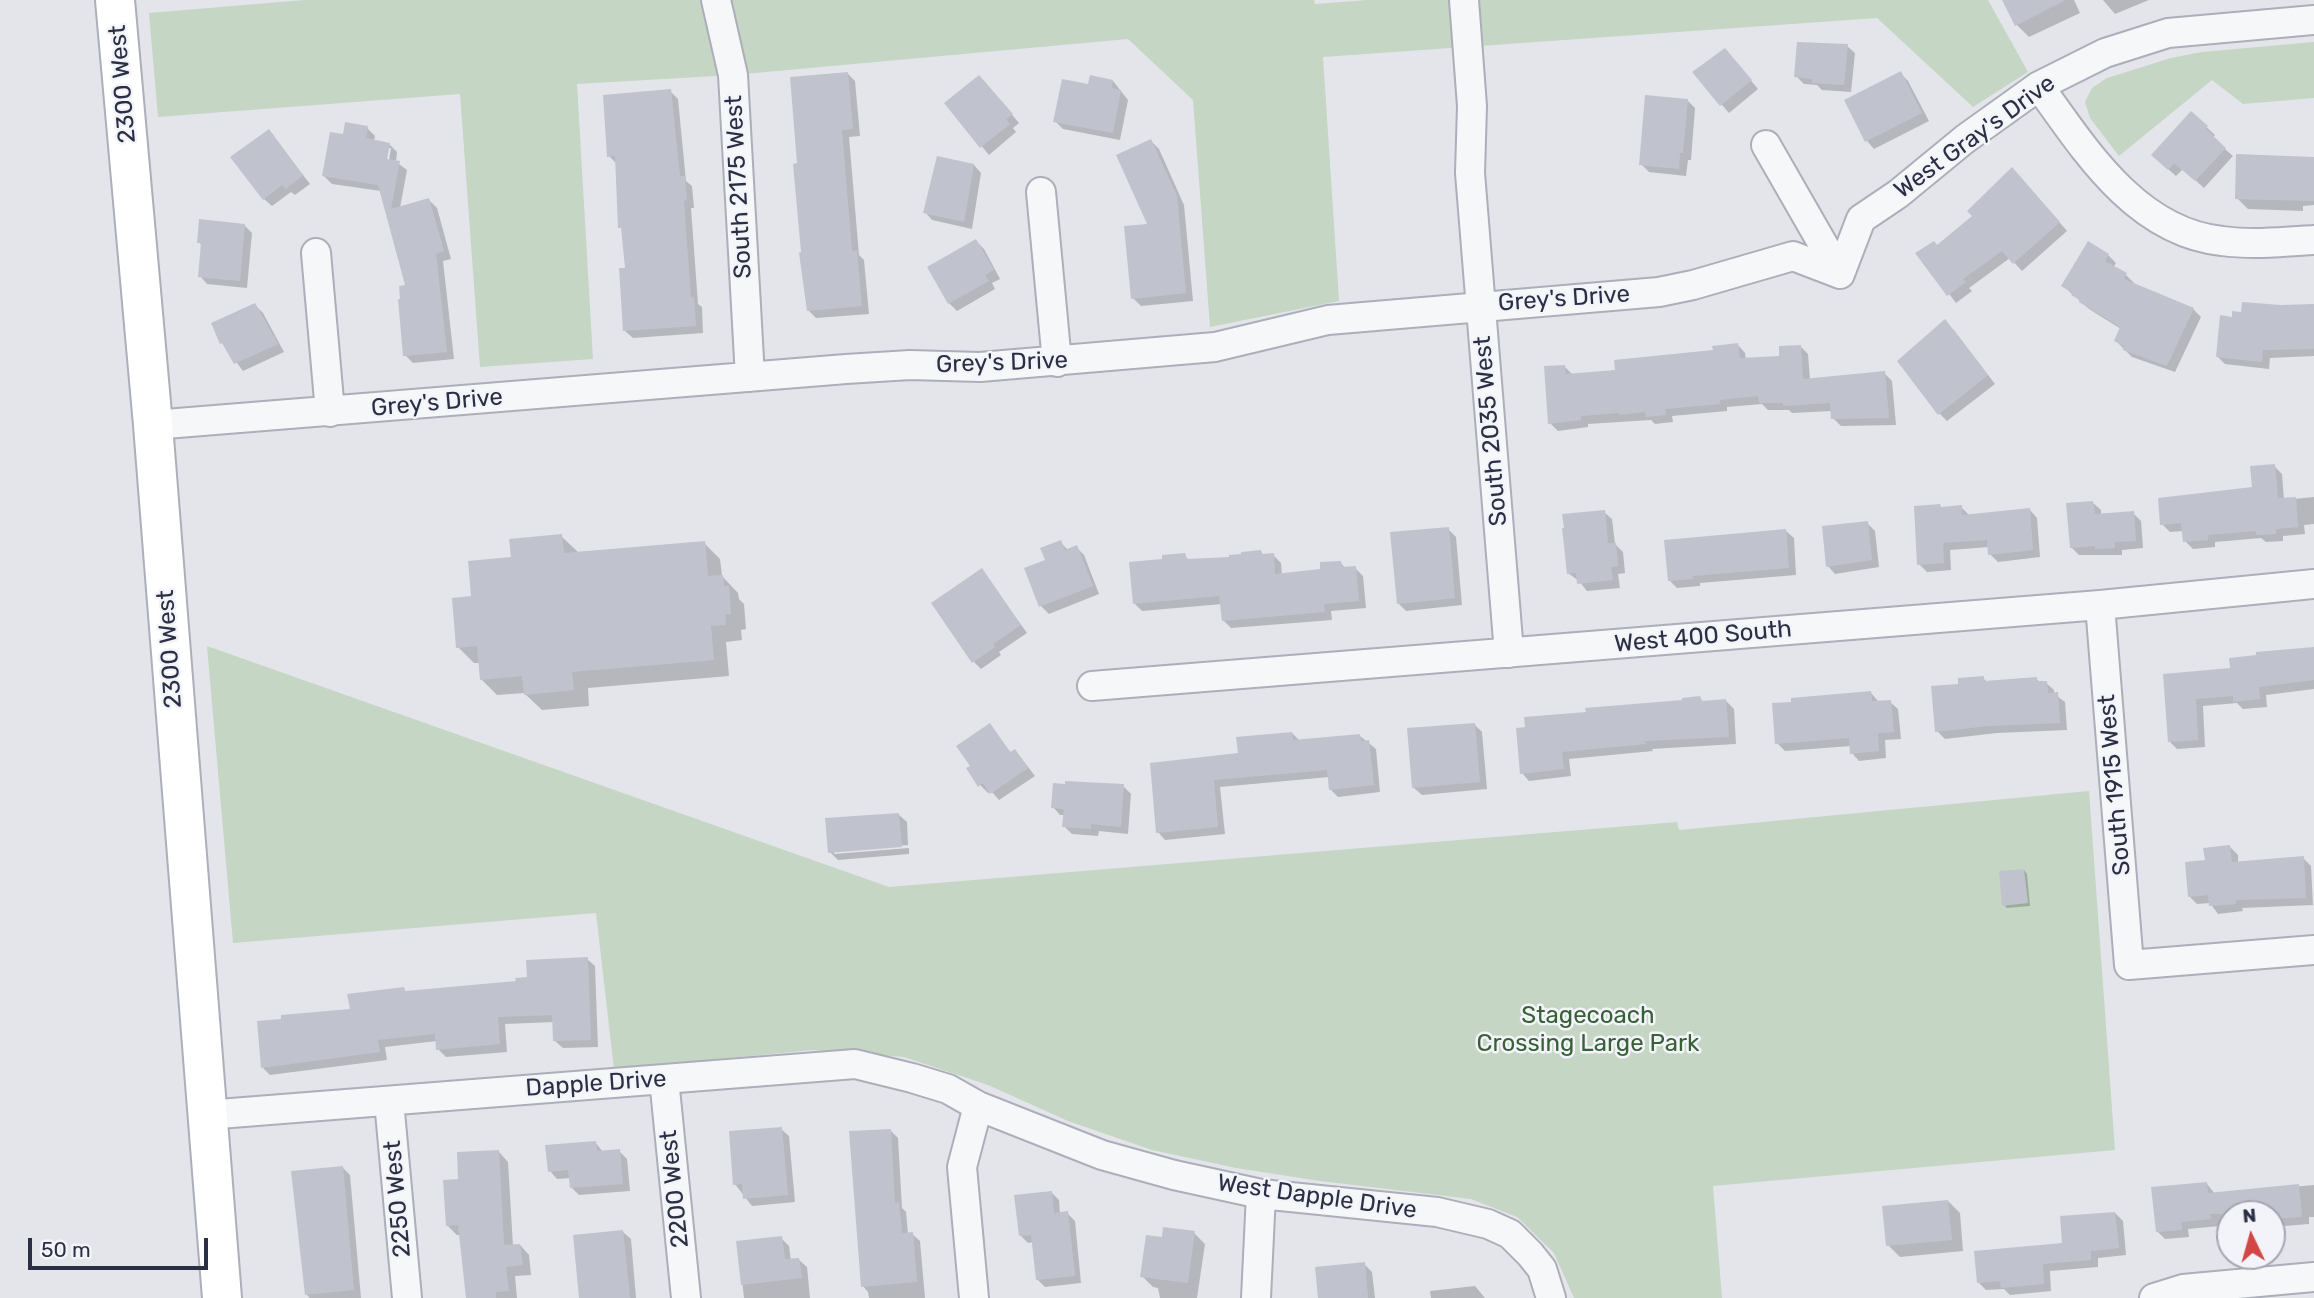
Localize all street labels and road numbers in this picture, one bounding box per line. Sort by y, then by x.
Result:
street label: 2300 West [103,24,143,144]
street label: West Gray's Drive [1889,69,2061,205]
street label: South 2175 West [720,95,758,279]
street label: Grey's Drive [1497,280,1631,318]
street label: South 2035 West [1468,335,1514,527]
street label: Grey's Drive [936,346,1068,380]
street label: Grey's Drive [370,383,504,423]
street label: 2300 West [151,589,189,709]
street label: West 400 South [1613,615,1793,659]
street label: South 1915 West [2093,693,2137,877]
street label: Dapple Drive [525,1065,667,1103]
street label: 2200 West [654,1129,696,1249]
street label: 2250 West [379,1139,417,1259]
street label: West Dapple Drive [1216,1169,1418,1225]

